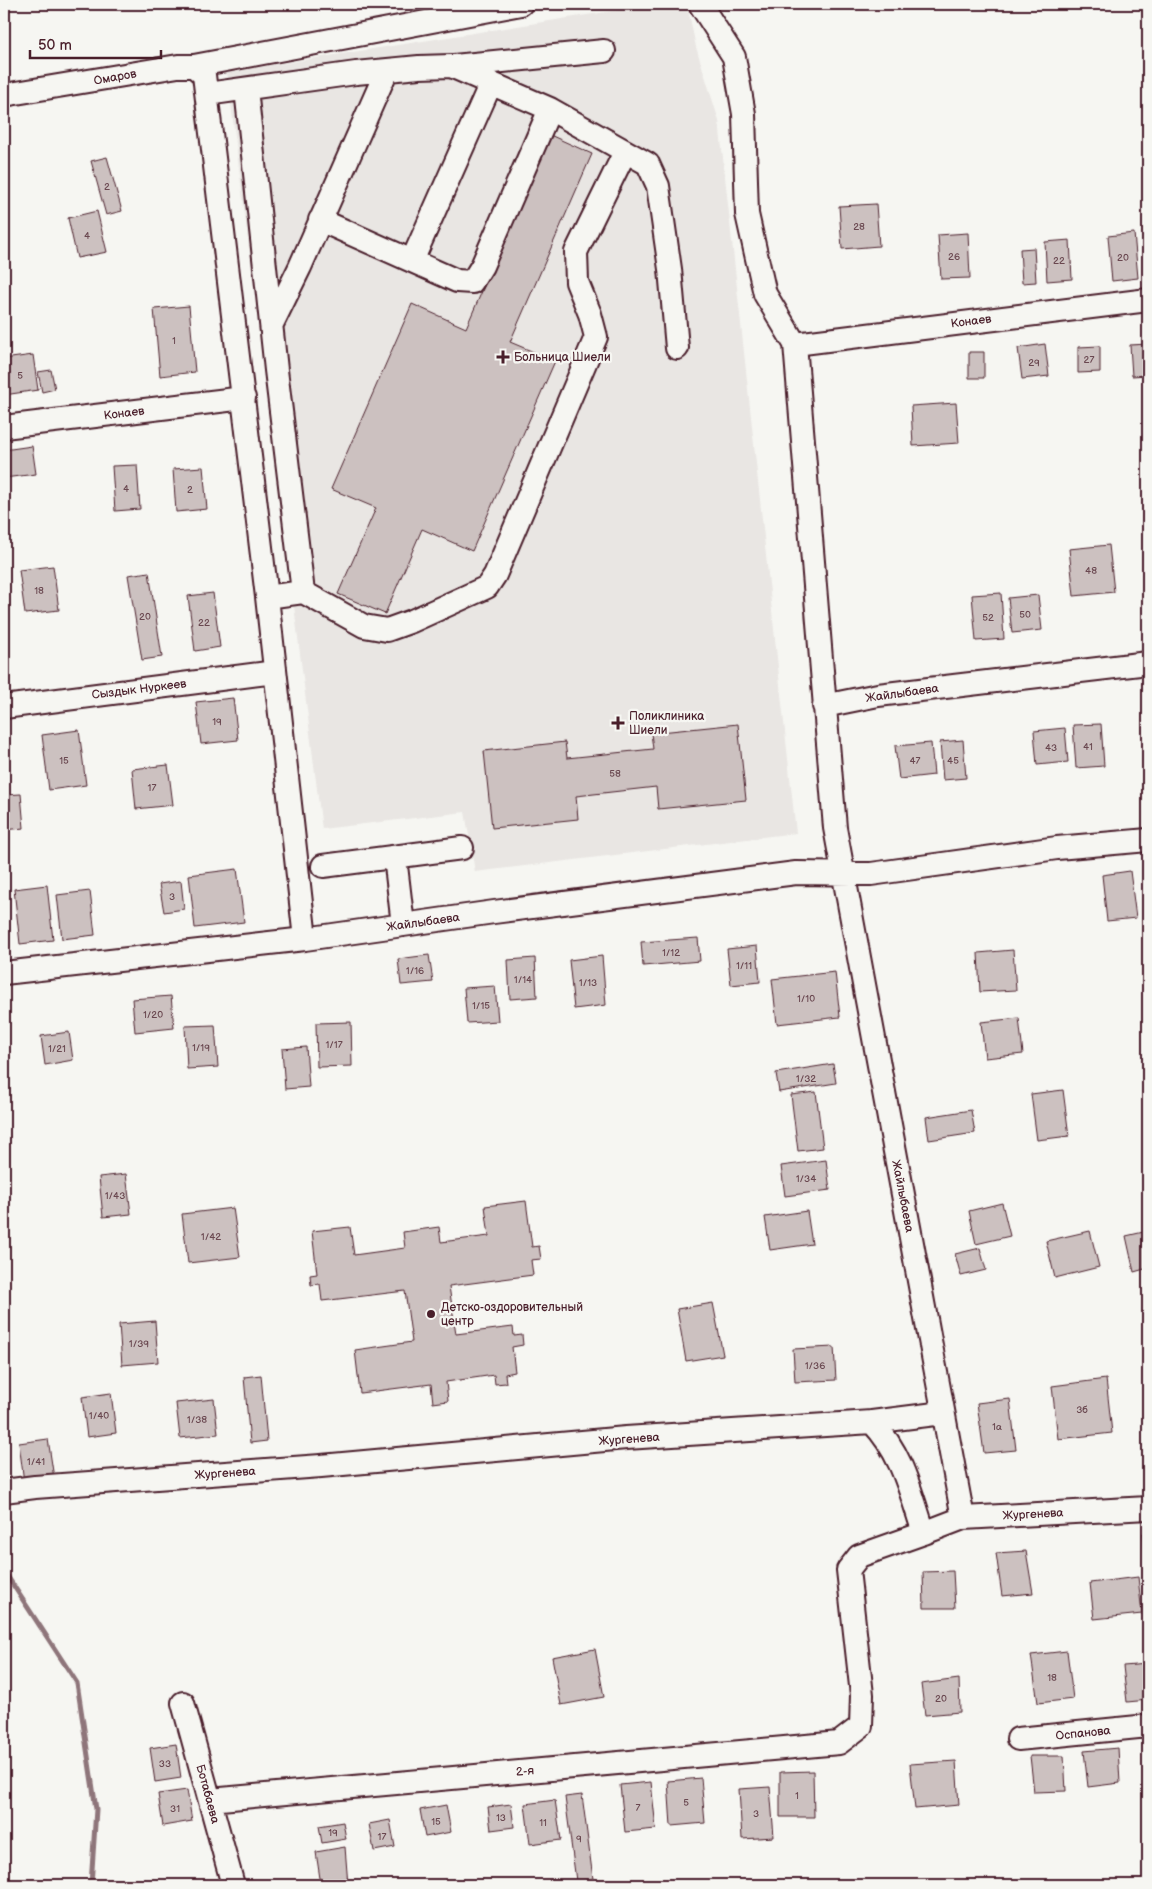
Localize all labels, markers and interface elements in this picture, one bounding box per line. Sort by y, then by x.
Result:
scale bar [30,28,161,60]
text: 50 m [38,36,72,55]
street label: Омаров [93,66,138,89]
house number: 2 [104,181,110,193]
house number: 28 [853,221,865,233]
house number: 4 [84,230,90,242]
house number: 26 [948,251,960,263]
house number: 20 [1117,252,1129,264]
house number: 22 [1053,255,1065,267]
street label: Конаев [950,311,993,331]
house number: 1 [172,335,176,347]
marker: Больница Шиели [496,350,510,364]
place label: Больница Шиели [514,350,611,365]
house number: 27 [1084,354,1094,366]
house number: 29 [1028,357,1040,369]
house number: 5 [17,370,23,382]
street label: Конаев [103,403,146,423]
house number: 4 [123,483,129,495]
house number: 2 [187,484,193,496]
house number: 48 [1085,565,1097,577]
house number: 18 [34,585,44,597]
house number: 50 [1019,609,1031,621]
house number: 20 [139,611,151,623]
house number: 52 [982,612,994,624]
house number: 22 [198,617,210,629]
street label: Сыздык Нуркеев [91,676,188,703]
street label: Жайлыбаева [865,681,940,706]
place label: Поликлиника Шиели [629,709,704,738]
house number: 19 [212,716,222,728]
marker: Поликлиника Шиели [611,716,625,730]
house number: 41 [1083,741,1093,753]
house number: 43 [1045,742,1057,754]
house number: 15 [59,755,69,767]
house number: 47 [909,755,921,767]
house number: 45 [947,755,959,767]
house number: 58 [609,768,621,780]
house number: 17 [148,782,156,794]
house number: 3 [169,891,175,903]
street label: Жайлыбаева [386,910,461,935]
house number: 1/12 [662,947,680,959]
house number: 1/11 [736,960,752,972]
house number: 1/16 [406,965,424,977]
house number: 1/14 [514,974,532,986]
house number: 1/13 [579,977,597,989]
house number: 1/10 [797,993,815,1005]
house number: 1/15 [472,1000,490,1012]
house number: 1/20 [143,1009,163,1021]
house number: 1/17 [325,1039,343,1051]
house number: 1/19 [192,1042,210,1054]
house number: 1/21 [48,1043,66,1055]
house number: 1/32 [796,1073,816,1085]
street label: Жайлыбаева [888,1159,917,1234]
house number: 1/34 [796,1173,816,1185]
house number: 1/43 [105,1190,125,1202]
house number: 1/42 [201,1231,221,1243]
place label: Детско-оздоровительный центр [441,1300,583,1329]
marker: Детско-оздоровительный центр [425,1308,437,1320]
house number: 1/39 [129,1338,149,1350]
house number: 1/36 [805,1360,825,1372]
house number: 3б [1076,1404,1088,1416]
house number: 1/40 [89,1410,109,1422]
house number: 1/38 [187,1414,207,1426]
house number: 1а [992,1421,1002,1433]
street label: Жургенева [598,1430,660,1449]
house number: 1/41 [27,1456,45,1468]
street label: Жургенева [194,1464,256,1483]
street label: Жургенева [1002,1505,1064,1524]
house number: 18 [1047,1672,1057,1684]
house number: 20 [935,1693,947,1705]
street label: Оспанова [1055,1723,1111,1744]
house number: 33 [159,1758,171,1770]
street label: Ботабаева [192,1763,223,1825]
street label: 2-я [515,1763,535,1780]
house number: 1 [795,1790,799,1802]
house number: 5 [683,1797,689,1809]
house number: 7 [636,1802,641,1814]
house number: 31 [170,1803,180,1815]
house number: 3 [753,1808,759,1820]
house number: 13 [496,1812,506,1824]
house number: 15 [431,1816,441,1828]
house number: 11 [539,1817,547,1829]
house number: 19 [328,1827,338,1839]
house number: 17 [378,1831,386,1843]
house number: 9 [576,1833,582,1845]

